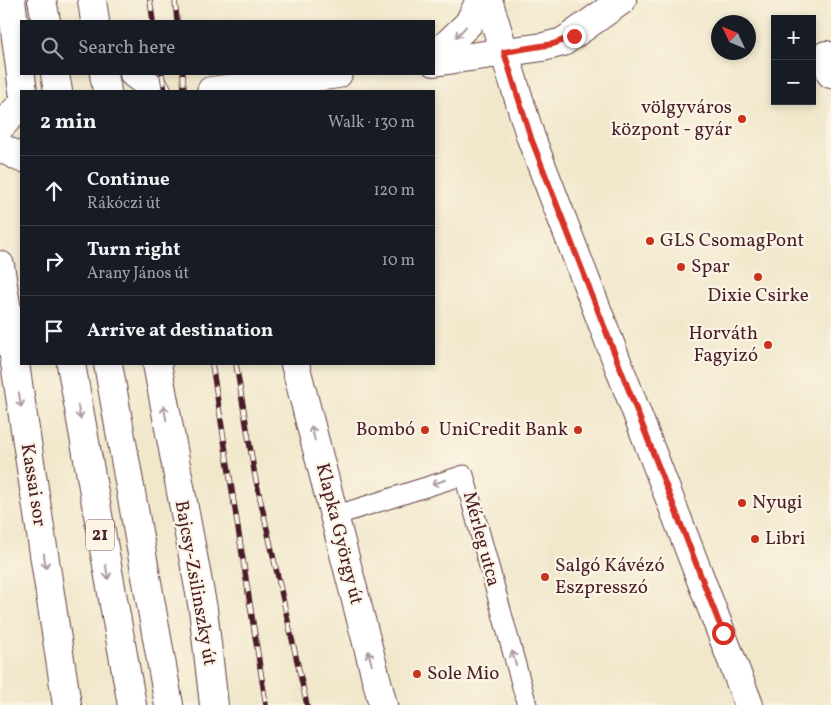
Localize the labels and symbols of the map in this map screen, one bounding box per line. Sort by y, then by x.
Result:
north arrow [711,15,756,60]
route end [563,25,586,48]
one-way arrow [455,26,467,38]
place label: völgyváros központ - gyár [611,95,732,143]
marker: völgyváros központ - gyár [736,113,748,125]
place label: GLS CsomagPont [660,228,805,254]
marker: GLS CsomagPont [644,235,656,247]
place label: Spar [691,254,730,280]
marker: Spar [675,261,687,273]
marker: Dixie Csirke [752,271,764,283]
place label: Dixie Csirke [707,283,809,309]
place label: Horváth Fagyizó [688,321,758,369]
marker: Horváth Fagyizó [762,339,774,351]
one-way arrow [16,392,26,408]
one-way arrow [74,403,84,419]
one-way arrow [160,405,170,421]
place label: Bombó [356,417,415,443]
place label: UniCredit Bank [439,417,568,443]
marker: Bombó [419,424,431,436]
marker: UniCredit Bank [572,424,584,436]
one-way arrow [308,425,317,441]
street label: Kassai sor [14,442,52,528]
street label: Klapka György út [309,461,369,608]
one-way arrow [432,478,448,488]
street label: Mérleg utca [456,488,506,590]
place label: Nyugi [752,490,803,516]
marker: Nyugi [736,497,748,509]
street label: Bajcsy-Zsilinszky út [168,498,222,668]
road number: 21 [86,520,114,550]
place label: Libri [765,526,806,552]
marker: Libri [749,533,761,545]
one-way arrow [40,552,50,568]
place label: Salgó Kávézó Eszpresszó [555,553,665,601]
one-way arrow [102,563,112,579]
marker: Salgó Kávézó Eszpresszó [539,571,551,583]
route start [712,622,735,645]
one-way arrow [365,650,375,666]
one-way arrow [509,650,518,666]
place label: Sole Mio [427,661,499,687]
marker: Sole Mio [411,668,423,680]

